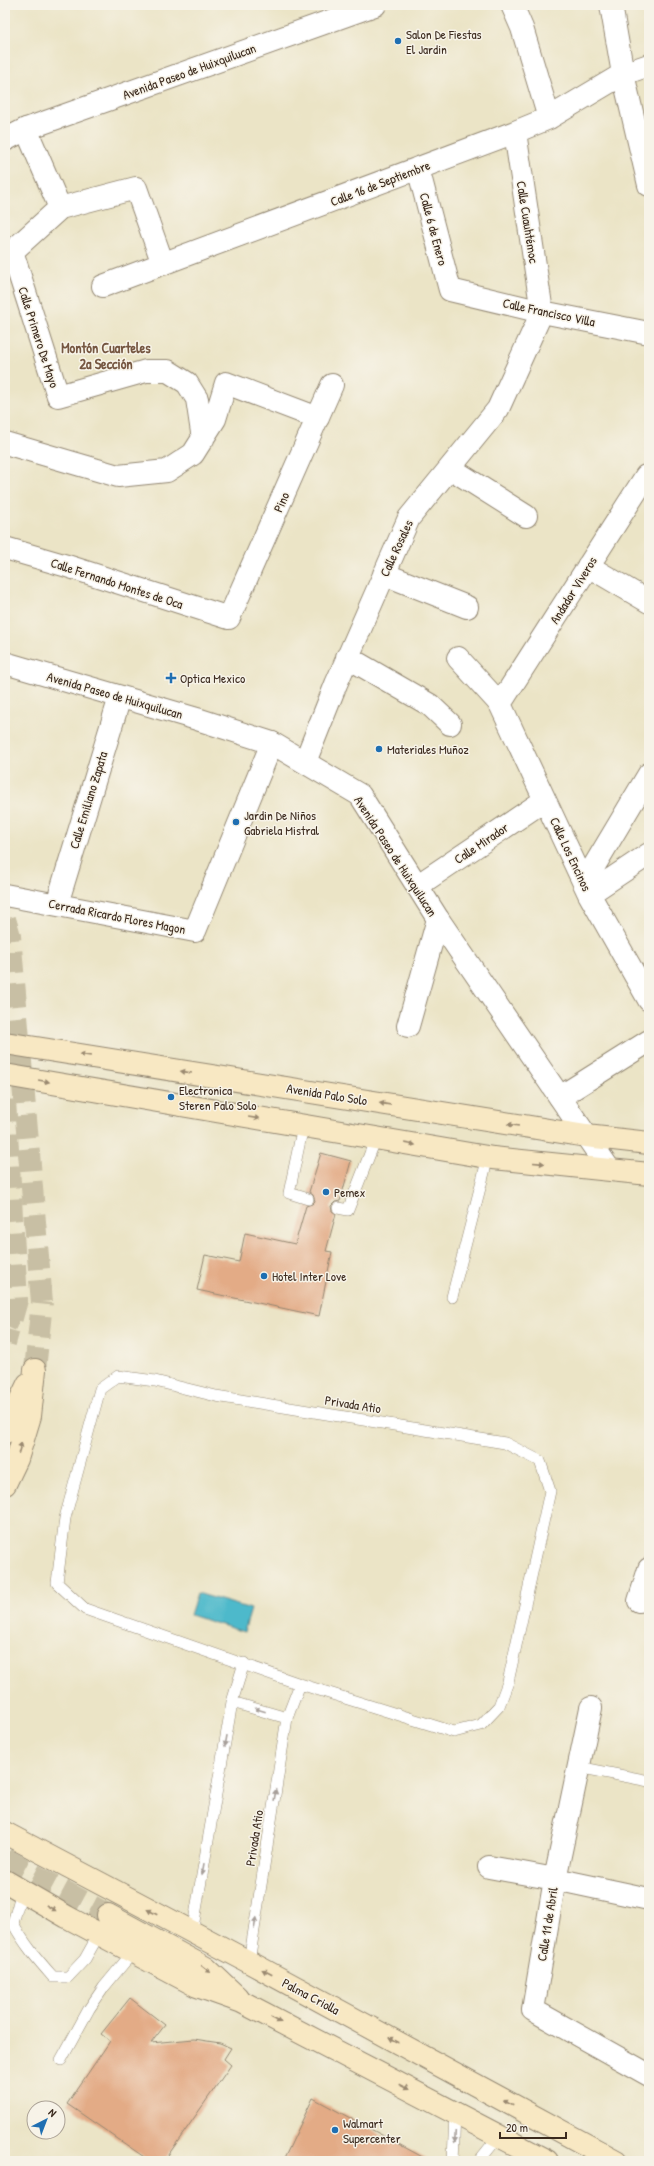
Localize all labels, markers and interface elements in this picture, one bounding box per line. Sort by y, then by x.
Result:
place label: Salon De Fiestas El Jardin [406,25,482,58]
marker: Salon De Fiestas El Jardin [393,36,403,46]
street label: Avenida Paseo de Huixquilucan [120,38,258,103]
street label: Calle 16 de Septiembre [327,156,433,210]
street label: Calle Cuauhtémoc [513,180,543,264]
street label: Calle 6 de Enero [416,191,452,267]
street label: Calle Primero De Mayo [14,284,64,390]
street label: Calle Francisco Villa [501,293,597,331]
district label: Montón Cuarteles 2a Sección [61,338,151,373]
street label: Pino [269,489,293,515]
street label: Calle Rosales [375,517,417,579]
street label: Calle Fernando Montes de Oca [48,553,186,613]
street label: Andador Viveros [545,553,601,627]
street label: Avenida Paseo de Huixquilucan [45,667,185,723]
place label: Optica Mexico [180,669,245,687]
marker: Optica Mexico [165,672,177,684]
place label: Materiales Muñoz [387,740,469,758]
marker: Materiales Muñoz [374,744,384,754]
street label: Calle Emiliano Zapata [65,749,111,851]
street label: Avenida Paseo de Huixquilucan [350,792,442,920]
place label: Jardin De Niños Gabriela Mistral [244,806,320,839]
street label: Calle Los Encinos [546,814,596,894]
marker: Jardin De Niños Gabriela Mistral [231,817,241,827]
street label: Calle Mirador [450,818,512,868]
street label: Cerrada Ricardo Flores Magon [47,894,187,938]
one-way arrow [79,1052,91,1058]
one-way arrow [180,1068,192,1074]
one-way arrow [37,1079,50,1085]
street label: Avenida Palo Solo [285,1079,369,1109]
place label: Electronica Steren Palo Solo [179,1081,257,1114]
marker: Electronica Steren Palo Solo [166,1092,176,1102]
one-way arrow [379,1101,391,1107]
one-way arrow [248,1115,260,1121]
one-way arrow [507,1122,519,1128]
one-way arrow [404,1141,416,1147]
one-way arrow [533,1159,545,1166]
place label: Pemex [334,1183,365,1201]
marker: Pemex [321,1187,331,1197]
place label: Hotel Inter Love [272,1267,346,1285]
marker: Hotel Inter Love [259,1271,269,1281]
street label: Privada Atio [324,1391,382,1417]
one-way arrow [17,1441,23,1453]
one-way arrow [253,1707,265,1713]
one-way arrow [223,1734,229,1747]
one-way arrow [272,1789,278,1801]
street label: Privada Atio [241,1809,267,1867]
one-way arrow [200,1863,206,1875]
street label: Calle 11 de Abril [532,1885,562,1962]
one-way arrow [45,1904,57,1911]
one-way arrow [146,1908,158,1915]
one-way arrow [252,1917,258,1929]
one-way arrow [200,1965,211,1973]
one-way arrow [261,1968,273,1975]
street label: Palma Criolla [279,1973,343,2019]
one-way arrow [271,2017,282,2024]
one-way arrow [388,2037,400,2044]
one-way arrow [399,2083,410,2090]
one-way arrow [502,2099,514,2106]
north arrow [26,2100,66,2140]
text: N [46,2105,60,2120]
place label: Walmart Supercenter [343,2114,401,2147]
scale bar [500,2114,566,2140]
text: 20 m [506,2119,528,2136]
marker: Walmart Supercenter [330,2125,340,2135]
one-way arrow [451,2131,458,2143]

